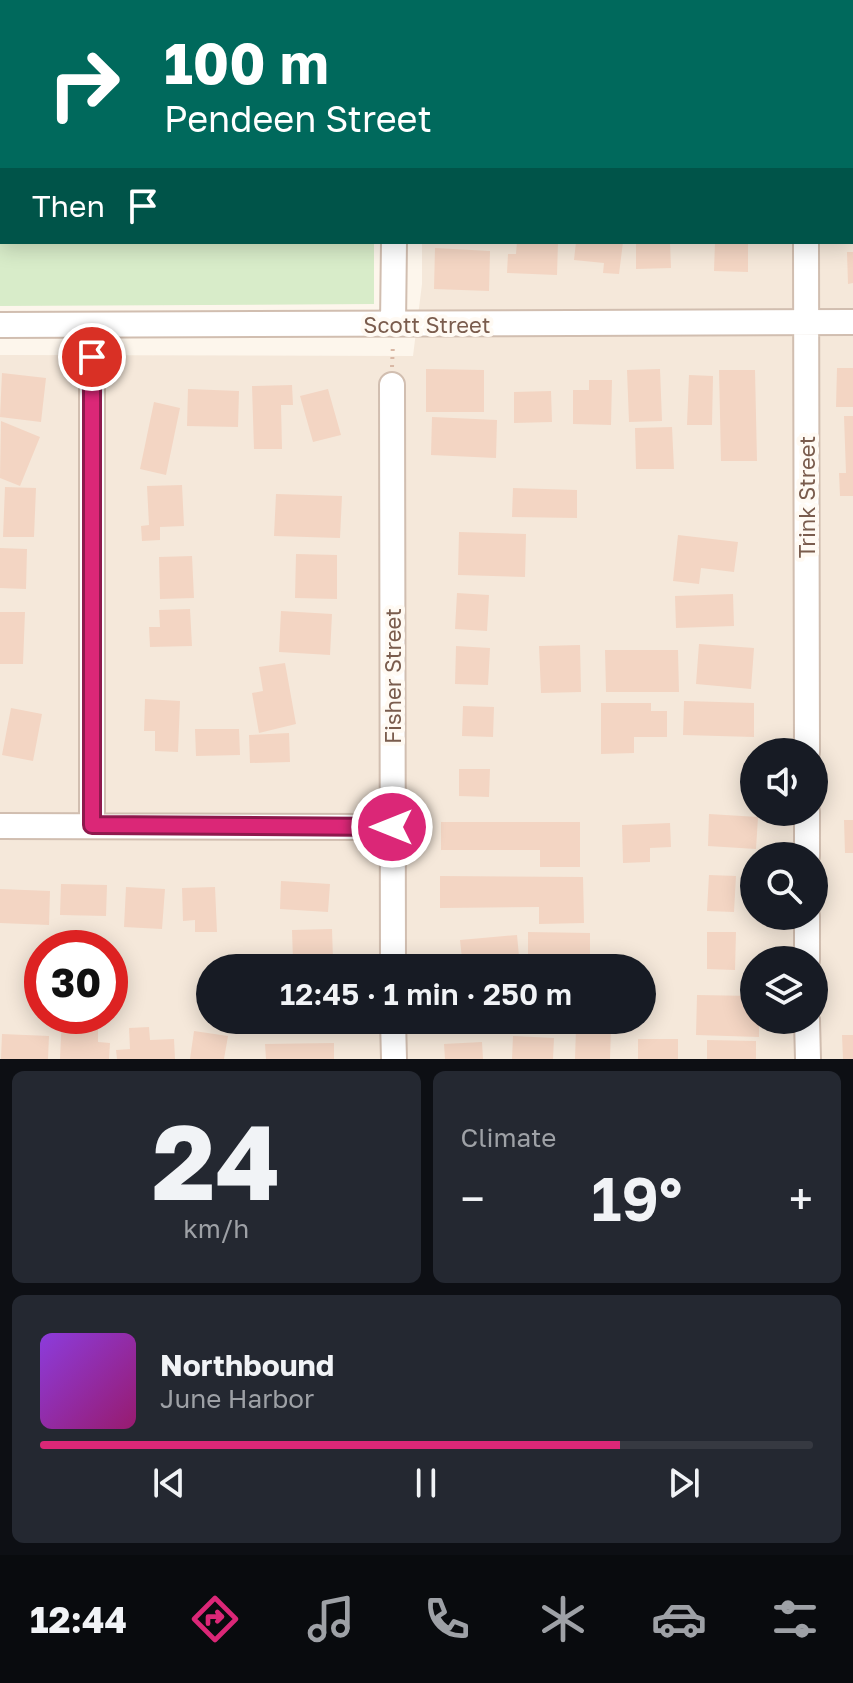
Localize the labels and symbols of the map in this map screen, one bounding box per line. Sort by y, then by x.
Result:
street label: Scott Street [363,311,491,338]
pin [58,323,126,391]
street label: Trink Street [793,436,820,558]
street label: Fisher Street [379,608,406,744]
position arrow [350,785,434,869]
speed limit sign: 30 [24,930,128,1034]

